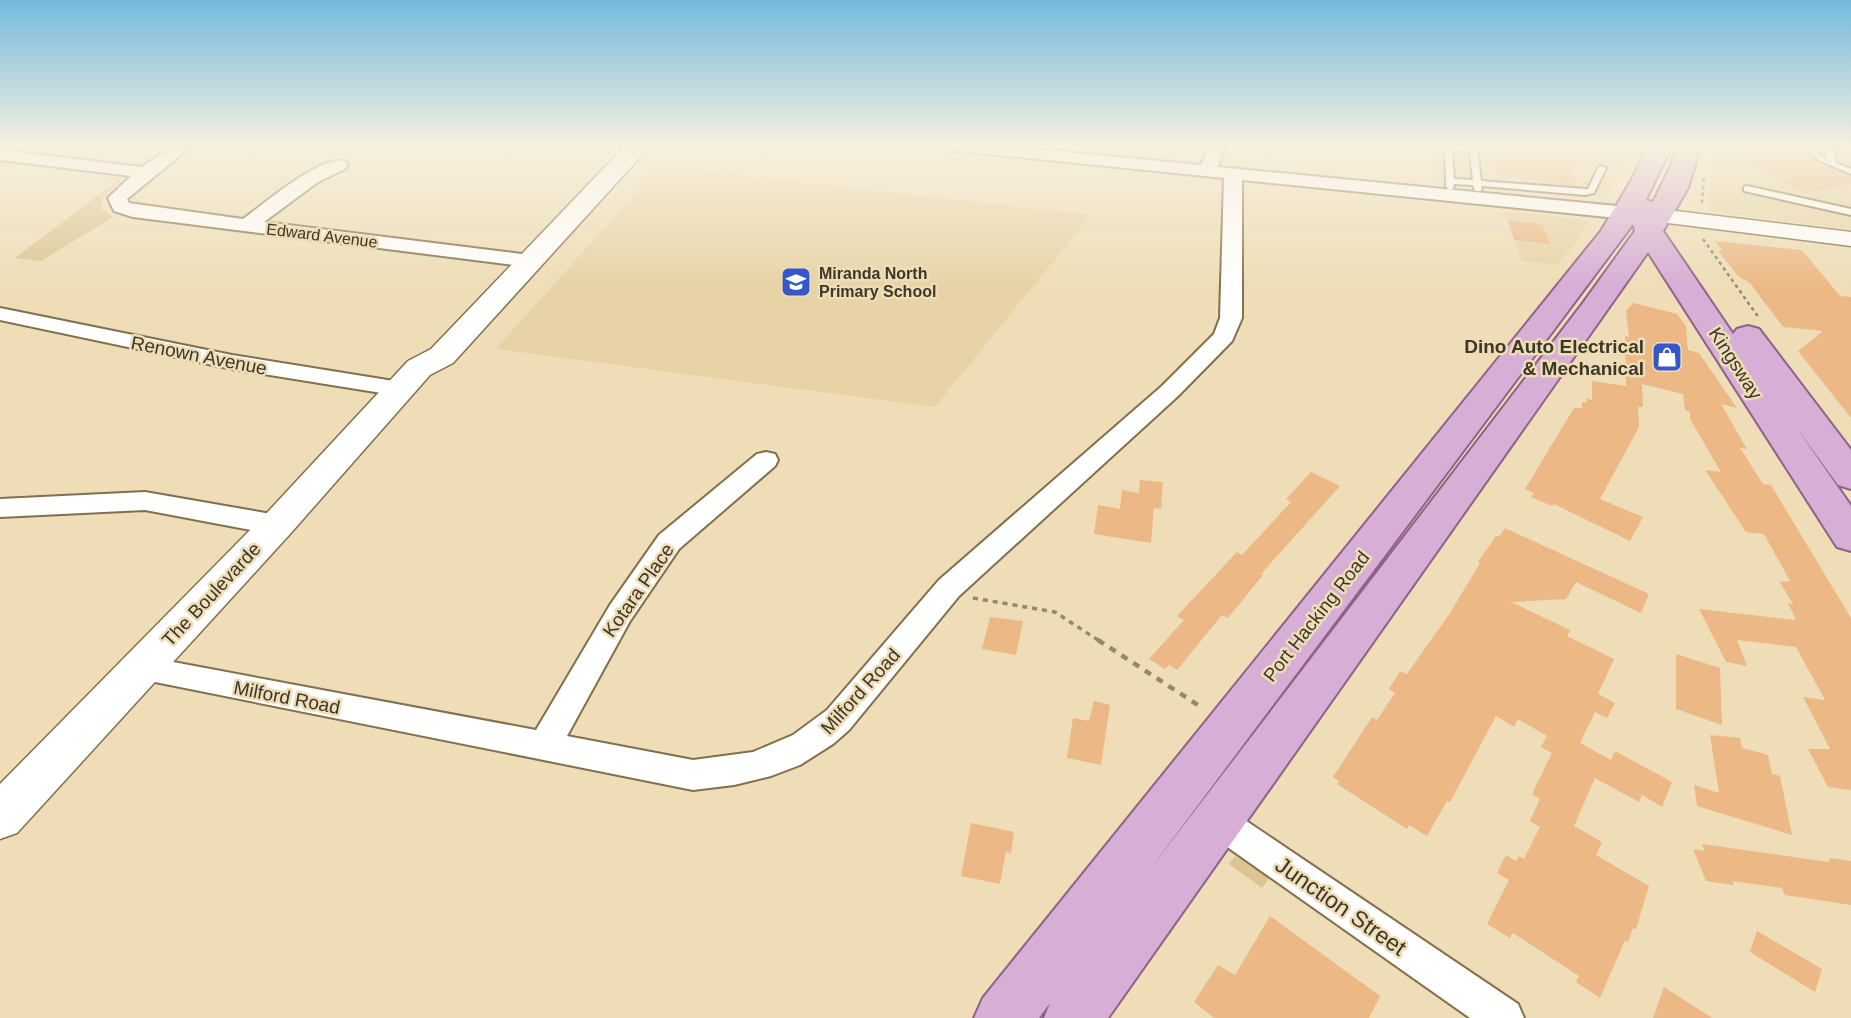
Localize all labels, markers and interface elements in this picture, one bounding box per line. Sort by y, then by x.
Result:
street label: Edward Avenue [265,220,379,251]
school or university icon: Miranda North Primary School [779,265,813,299]
place label: Miranda North Primary School [819,265,936,300]
street label: Kingsway [1705,323,1767,404]
street label: Renown Avenue [129,332,269,379]
place label: Dino Auto Electrical & Mechanical [1464,336,1644,379]
shop icon: Dino Auto Electrical & Mechanical [1650,340,1684,374]
street label: The Boulevarde [158,538,265,651]
street label: Kotara Place [599,540,678,641]
street label: Port Hacking Road [1259,547,1374,686]
street label: Milford Road [817,644,904,738]
street label: Milford Road [232,677,342,718]
street label: Junction Street [1271,851,1412,961]

